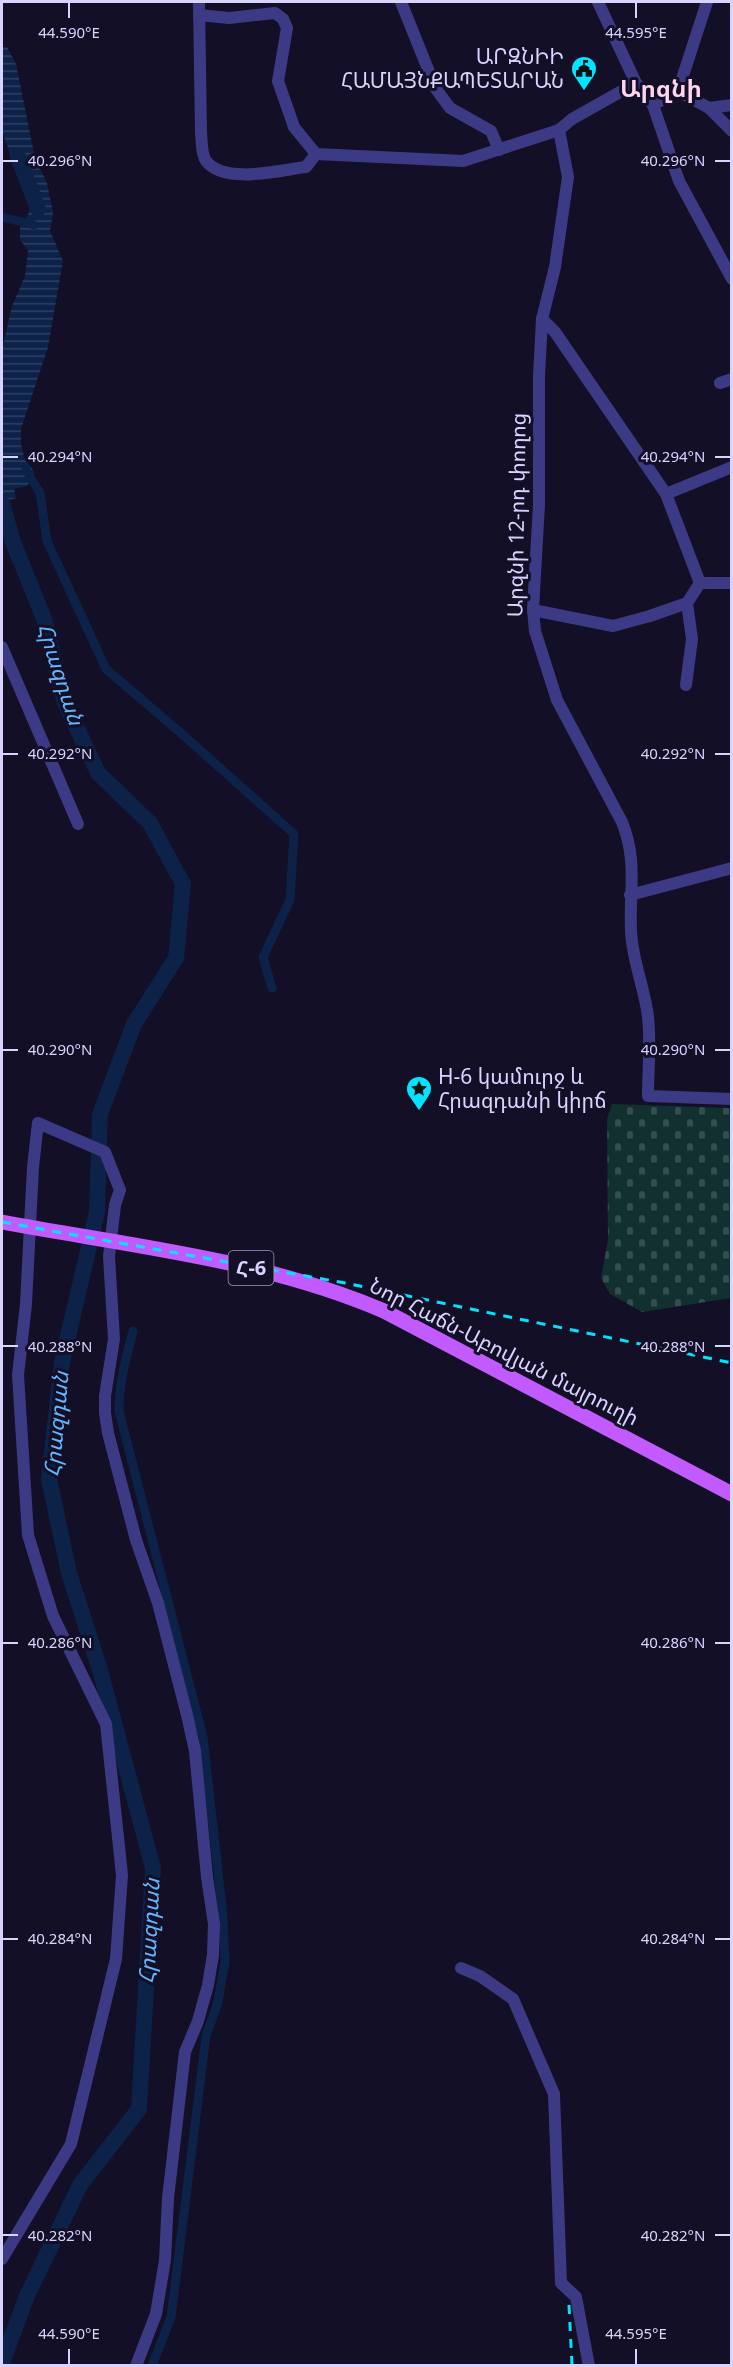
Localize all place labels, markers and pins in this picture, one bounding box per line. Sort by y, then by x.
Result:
place label: ԱՐԶՆԻԻ ՀԱՄԱՅՆՔԱՊԵՏԱՐԱՆ [341,42,564,94]
public building icon: ԱՐԶՆԻԻ ՀԱՄԱՅՆՔԱՊԵՏԱՐԱՆ [569,54,599,92]
place label: H-6 կամուրջ և Հրազդանի կիրճ [438,1062,606,1114]
place icon: H-6 կամուրջ և Հրազդանի կիրճ [404,1074,434,1112]

